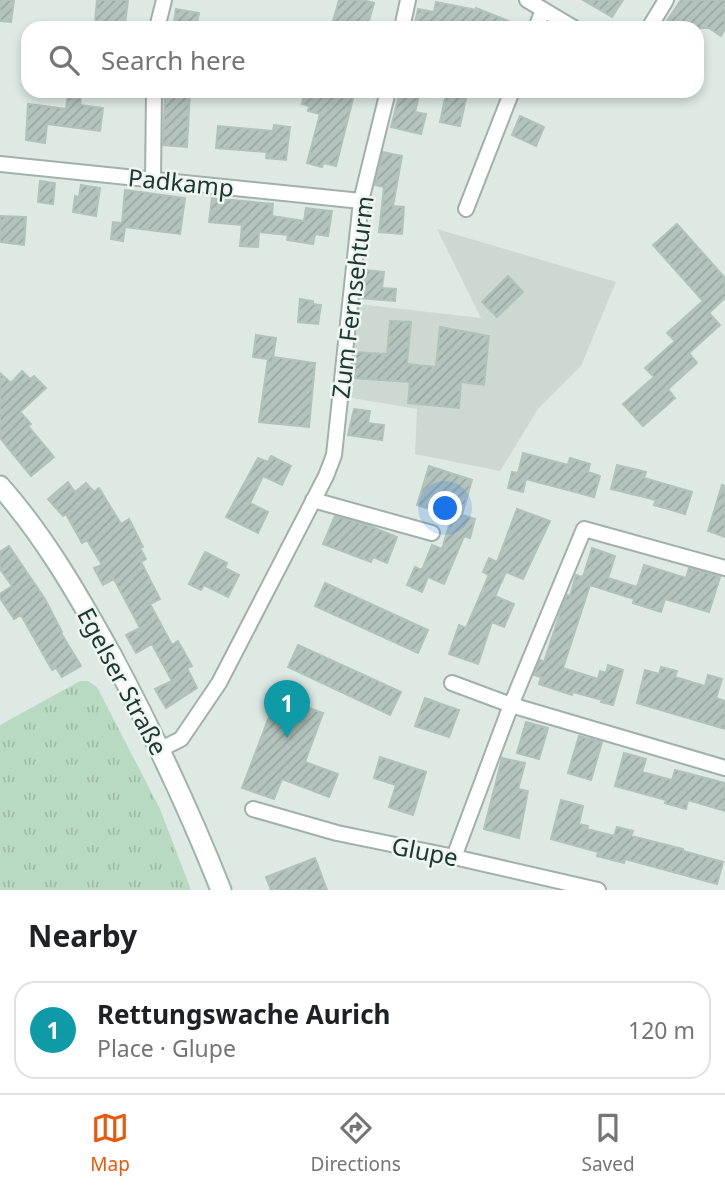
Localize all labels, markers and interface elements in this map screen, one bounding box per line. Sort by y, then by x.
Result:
search box [21,21,704,98]
icon: search [45,41,83,79]
text: Search here [101,42,246,78]
street label: Padkamp [126,160,236,204]
street label: Zum Fernsehturm [323,194,381,400]
your location [428,491,462,525]
street label: Egelser Straße [70,602,176,760]
pin: 1 [264,680,310,738]
street label: Glupe [389,828,461,874]
text: Nearby [28,915,137,956]
text: Rettungswache Aurich [97,996,390,1032]
text: 1 [46,1014,60,1046]
text: 120 m [628,1014,695,1046]
text: Place · Glupe [97,1032,236,1064]
tab: Map [90,1109,130,1177]
tab: Directions [311,1109,401,1177]
tab: Saved [581,1109,635,1177]

